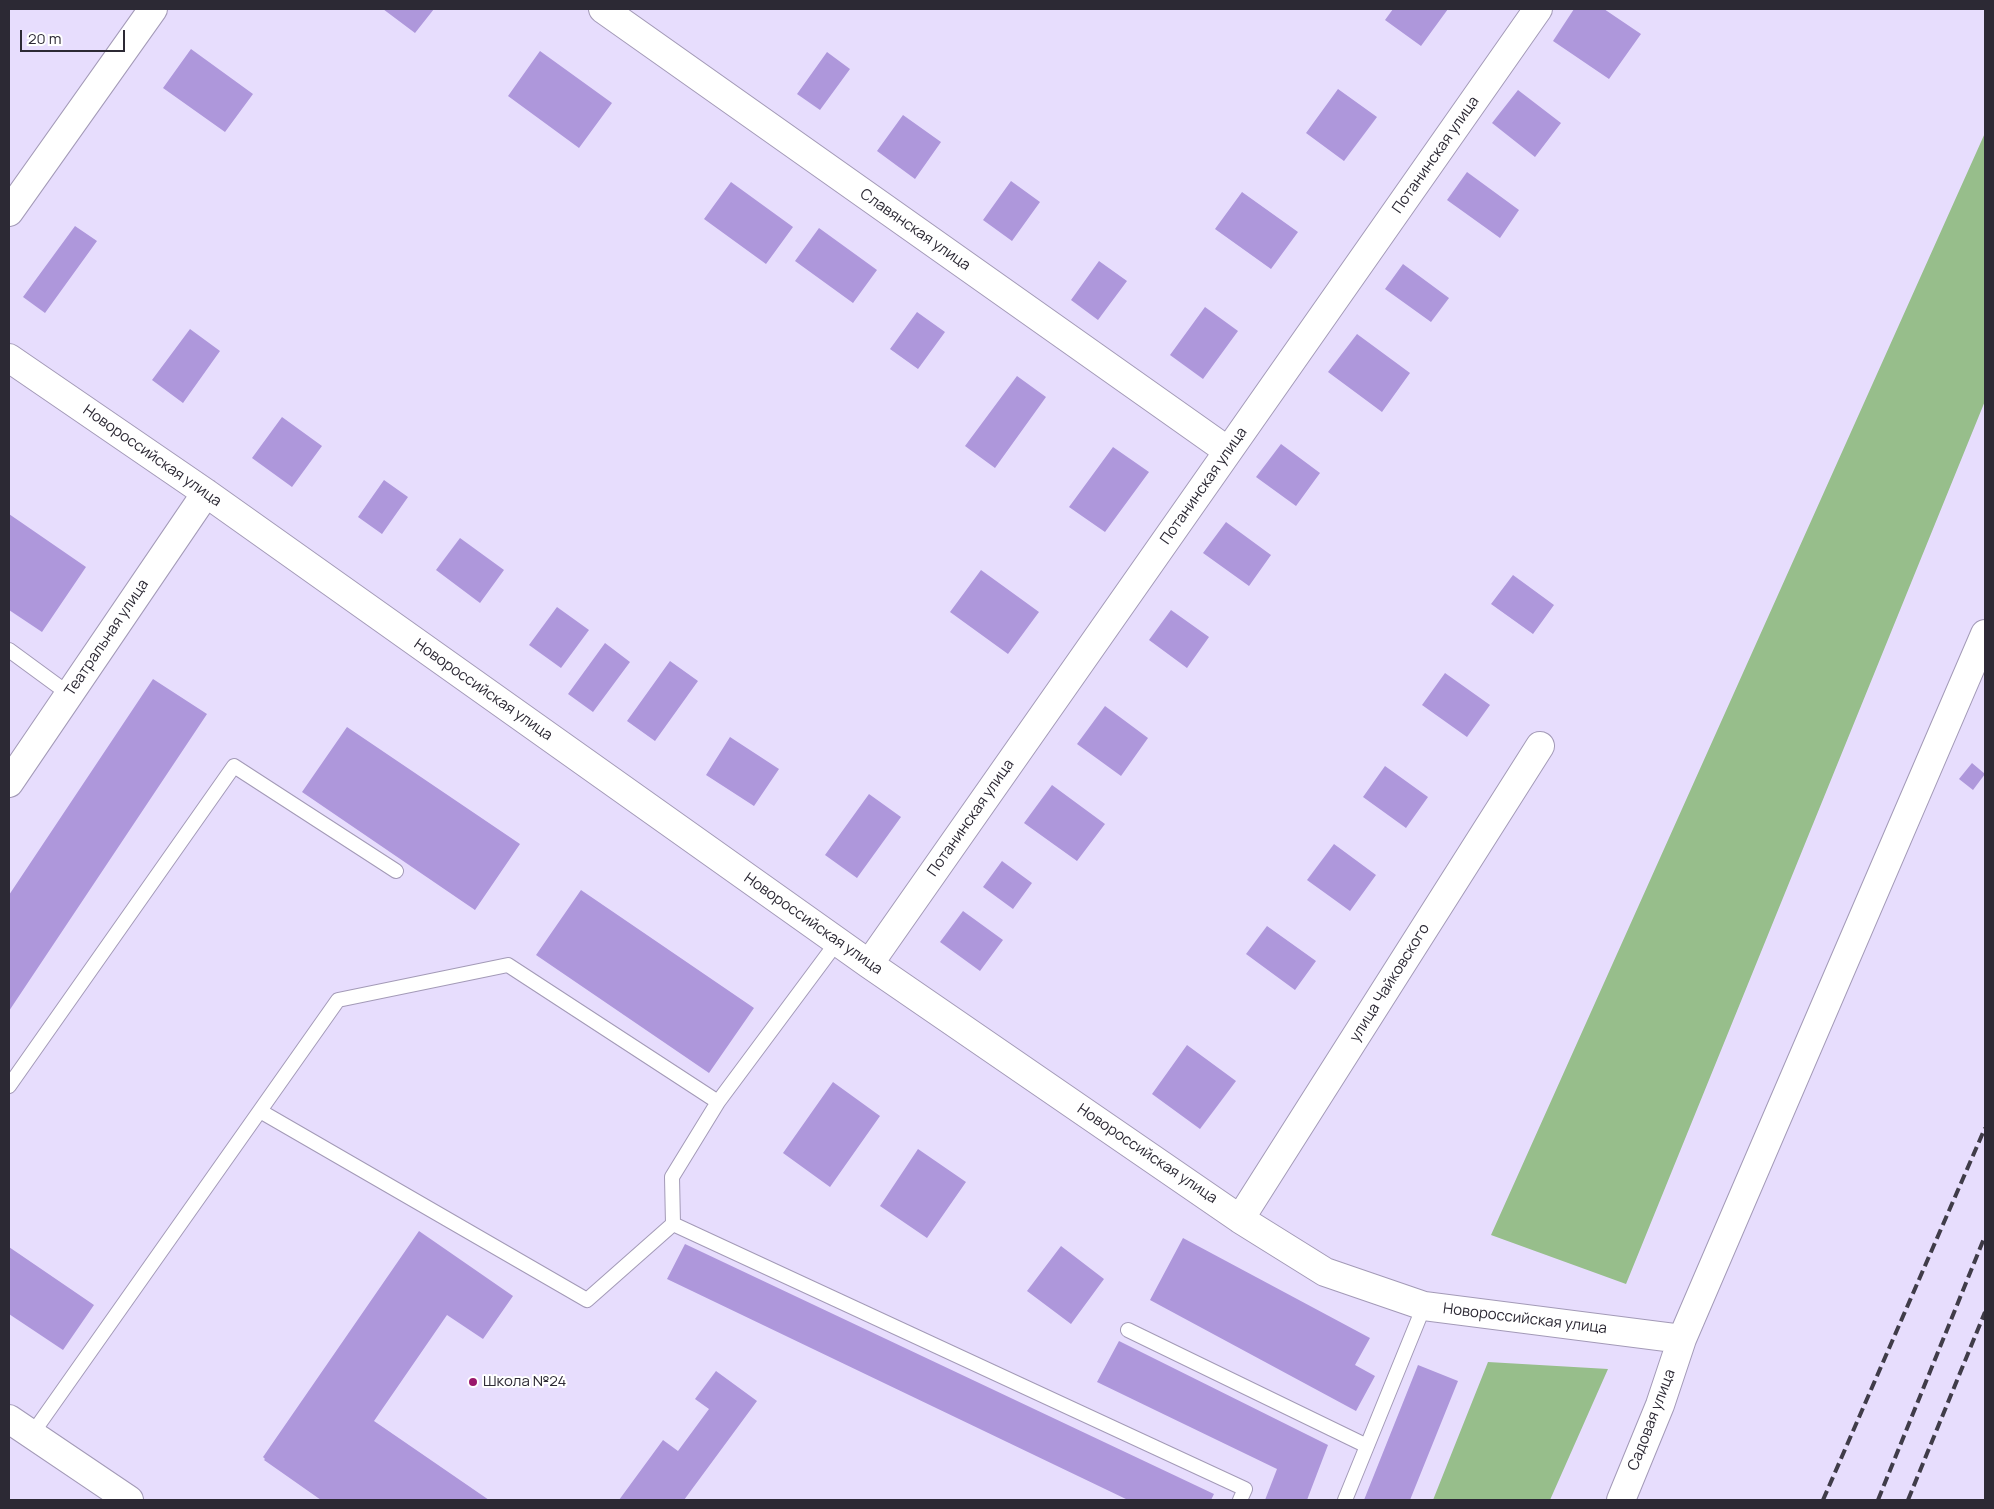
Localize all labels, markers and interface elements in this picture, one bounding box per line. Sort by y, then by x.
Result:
scale bar [22,20,128,52]
text: 20 m [28,28,61,49]
street label: Потанинская улица [1389,93,1483,217]
street label: Славянская улица [856,185,974,275]
street label: Новороссийская улица [79,401,225,511]
street label: Потанинская улица [1157,424,1251,548]
street label: Театральная улица [61,576,153,700]
street label: Новороссийская улица [410,635,556,745]
street label: Потанинская улица [924,756,1018,880]
street label: Новороссийская улица [740,869,886,979]
street label: улица Чайковского [1346,920,1434,1046]
street label: Новороссийская улица [1074,1100,1220,1208]
street label: Новороссийская улица [1442,1300,1608,1338]
street label: Садовая улица [1624,1367,1680,1473]
place label: Школа №24 [483,1373,566,1391]
marker: Школа №24 [467,1376,479,1388]

